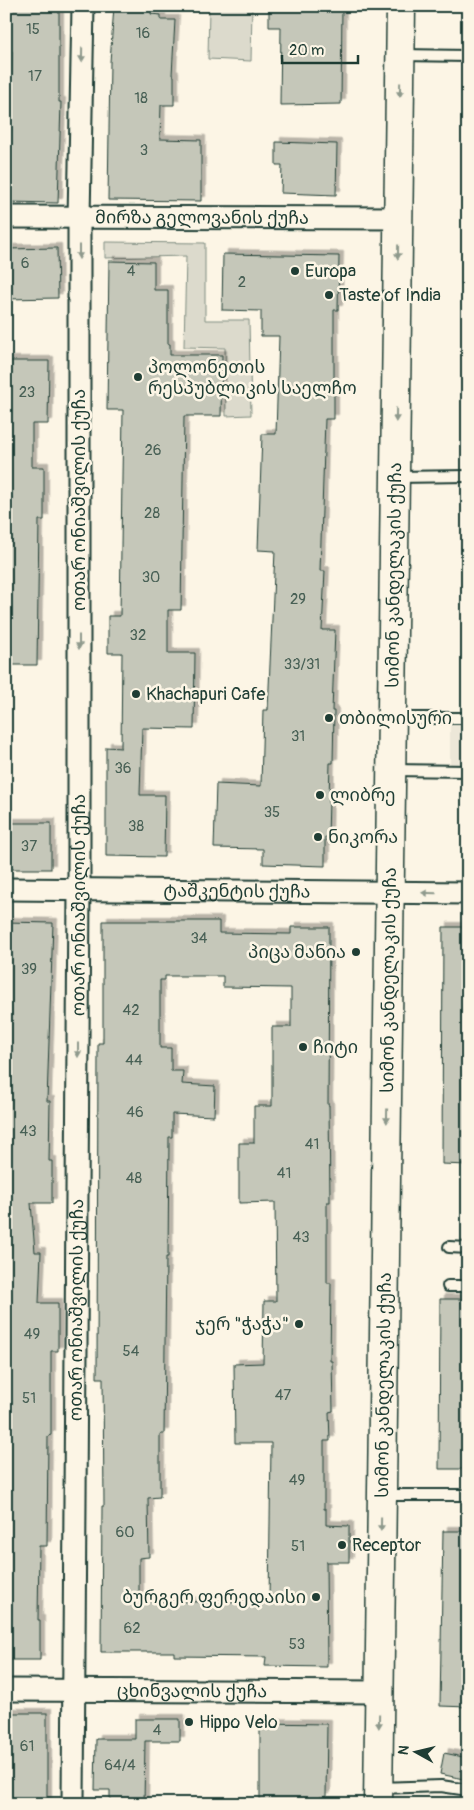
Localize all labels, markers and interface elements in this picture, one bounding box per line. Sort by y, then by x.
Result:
house number: 15 [26,20,40,39]
house number: 16 [136,24,150,43]
scale bar [282,32,358,64]
text: 20 m [289,41,324,60]
one-way arrow [78,47,86,63]
house number: 17 [28,67,42,86]
one-way arrow [396,82,404,98]
house number: 18 [134,89,148,108]
house number: 3 [140,141,148,160]
street label: მირზა გელოვანის ქუჩა [95,206,309,230]
one-way arrow [75,245,83,261]
one-way arrow [394,245,402,261]
house number: 6 [21,254,29,273]
place label: Europa [305,260,356,283]
house number: 4 [127,262,136,281]
marker: Europa [289,265,301,277]
house number: 2 [238,273,246,292]
place label: Taste of India [339,284,441,307]
marker: Taste of India [323,289,335,301]
place label: პოლონეთის რესპუბლიკის საელჩო [148,356,357,400]
marker: პოლონეთის რესპუბლიკის საელჩო [132,371,144,383]
house number: 23 [19,383,35,402]
street label: ოთარ ონიაშვილის ქუჩა [68,389,91,611]
one-way arrow [392,407,400,423]
house number: 26 [144,441,162,460]
street label: სიმონ კანდელაკის ქუჩა [381,462,407,688]
house number: 28 [144,504,160,523]
house number: 30 [142,568,160,587]
house number: 29 [290,590,306,609]
house number: 32 [130,626,146,645]
one-way arrow [75,635,83,651]
house number: 33/31 [284,655,320,674]
place label: Khachapuri Cafe [146,683,265,706]
marker: Khachapuri Cafe [130,688,142,700]
place label: თბილისური [339,707,452,730]
marker: თბილისური [323,712,335,724]
house number: 31 [291,727,305,746]
house number: 36 [114,759,132,778]
place label: ლიბრე [330,784,396,807]
marker: ლიბრე [314,789,326,801]
street label: ოთარ ონიაშვილის ქუჩა [67,794,91,1016]
house number: 35 [264,803,280,822]
house number: 38 [128,817,144,836]
place label: ნიკორა [328,826,398,849]
marker: ნიკორა [312,831,324,843]
house number: 37 [21,837,37,856]
street label: სიმონ კანდელაკის ქუჩა [376,867,402,1093]
street label: ტაშკენტის ქუჩა [163,879,311,904]
one-way arrow [421,889,437,897]
house number: 34 [190,929,208,948]
place label: პიცა მანია [248,941,346,964]
marker: პიცა მანია [350,946,362,958]
house number: 39 [21,960,37,979]
house number: 42 [122,1001,140,1020]
place label: ჩიტი [313,1036,358,1059]
marker: ჩიტი [297,1041,309,1053]
one-way arrow [74,1042,82,1058]
house number: 44 [125,1051,143,1070]
house number: 46 [126,1103,144,1122]
one-way arrow [383,1108,391,1124]
house number: 43 [19,1122,37,1141]
house number: 41 [305,1135,319,1154]
house number: 41 [277,1164,291,1183]
house number: 48 [126,1169,143,1188]
street label: ოთარ ონიაშვილის ქუჩა [65,1199,89,1421]
house number: 43 [292,1228,310,1247]
street label: სიმონ კანდელაკის ქუჩა [371,1272,397,1498]
place label: ჯერ "ჭაჭა" [195,1313,289,1336]
marker: ჯერ "ჭაჭა" [293,1318,305,1330]
house number: 49 [24,1325,40,1344]
house number: 54 [123,1342,140,1361]
house number: 47 [275,1386,291,1405]
house number: 51 [22,1389,36,1408]
house number: 49 [289,1471,305,1490]
one-way arrow [377,1516,385,1532]
house number: 60 [116,1523,134,1542]
place label: Receptor [352,1534,422,1557]
house number: 51 [291,1537,305,1556]
marker: Receptor [336,1539,348,1551]
place label: ბურგერ ფერედაისი [122,1586,306,1609]
marker: ბურგერ ფერედაისი [310,1591,322,1603]
house number: 62 [123,1619,141,1638]
house number: 53 [289,1635,305,1654]
street label: ცხინვალის ქუჩა [117,1680,267,1703]
place label: Hippo Velo [199,1711,278,1734]
one-way arrow [375,1713,383,1729]
marker: Hippo Velo [183,1716,195,1728]
house number: 4 [153,1721,162,1740]
north arrow [392,1728,442,1778]
house number: 61 [20,1737,34,1756]
text: N [395,1744,413,1756]
house number: 64/4 [104,1756,136,1775]

